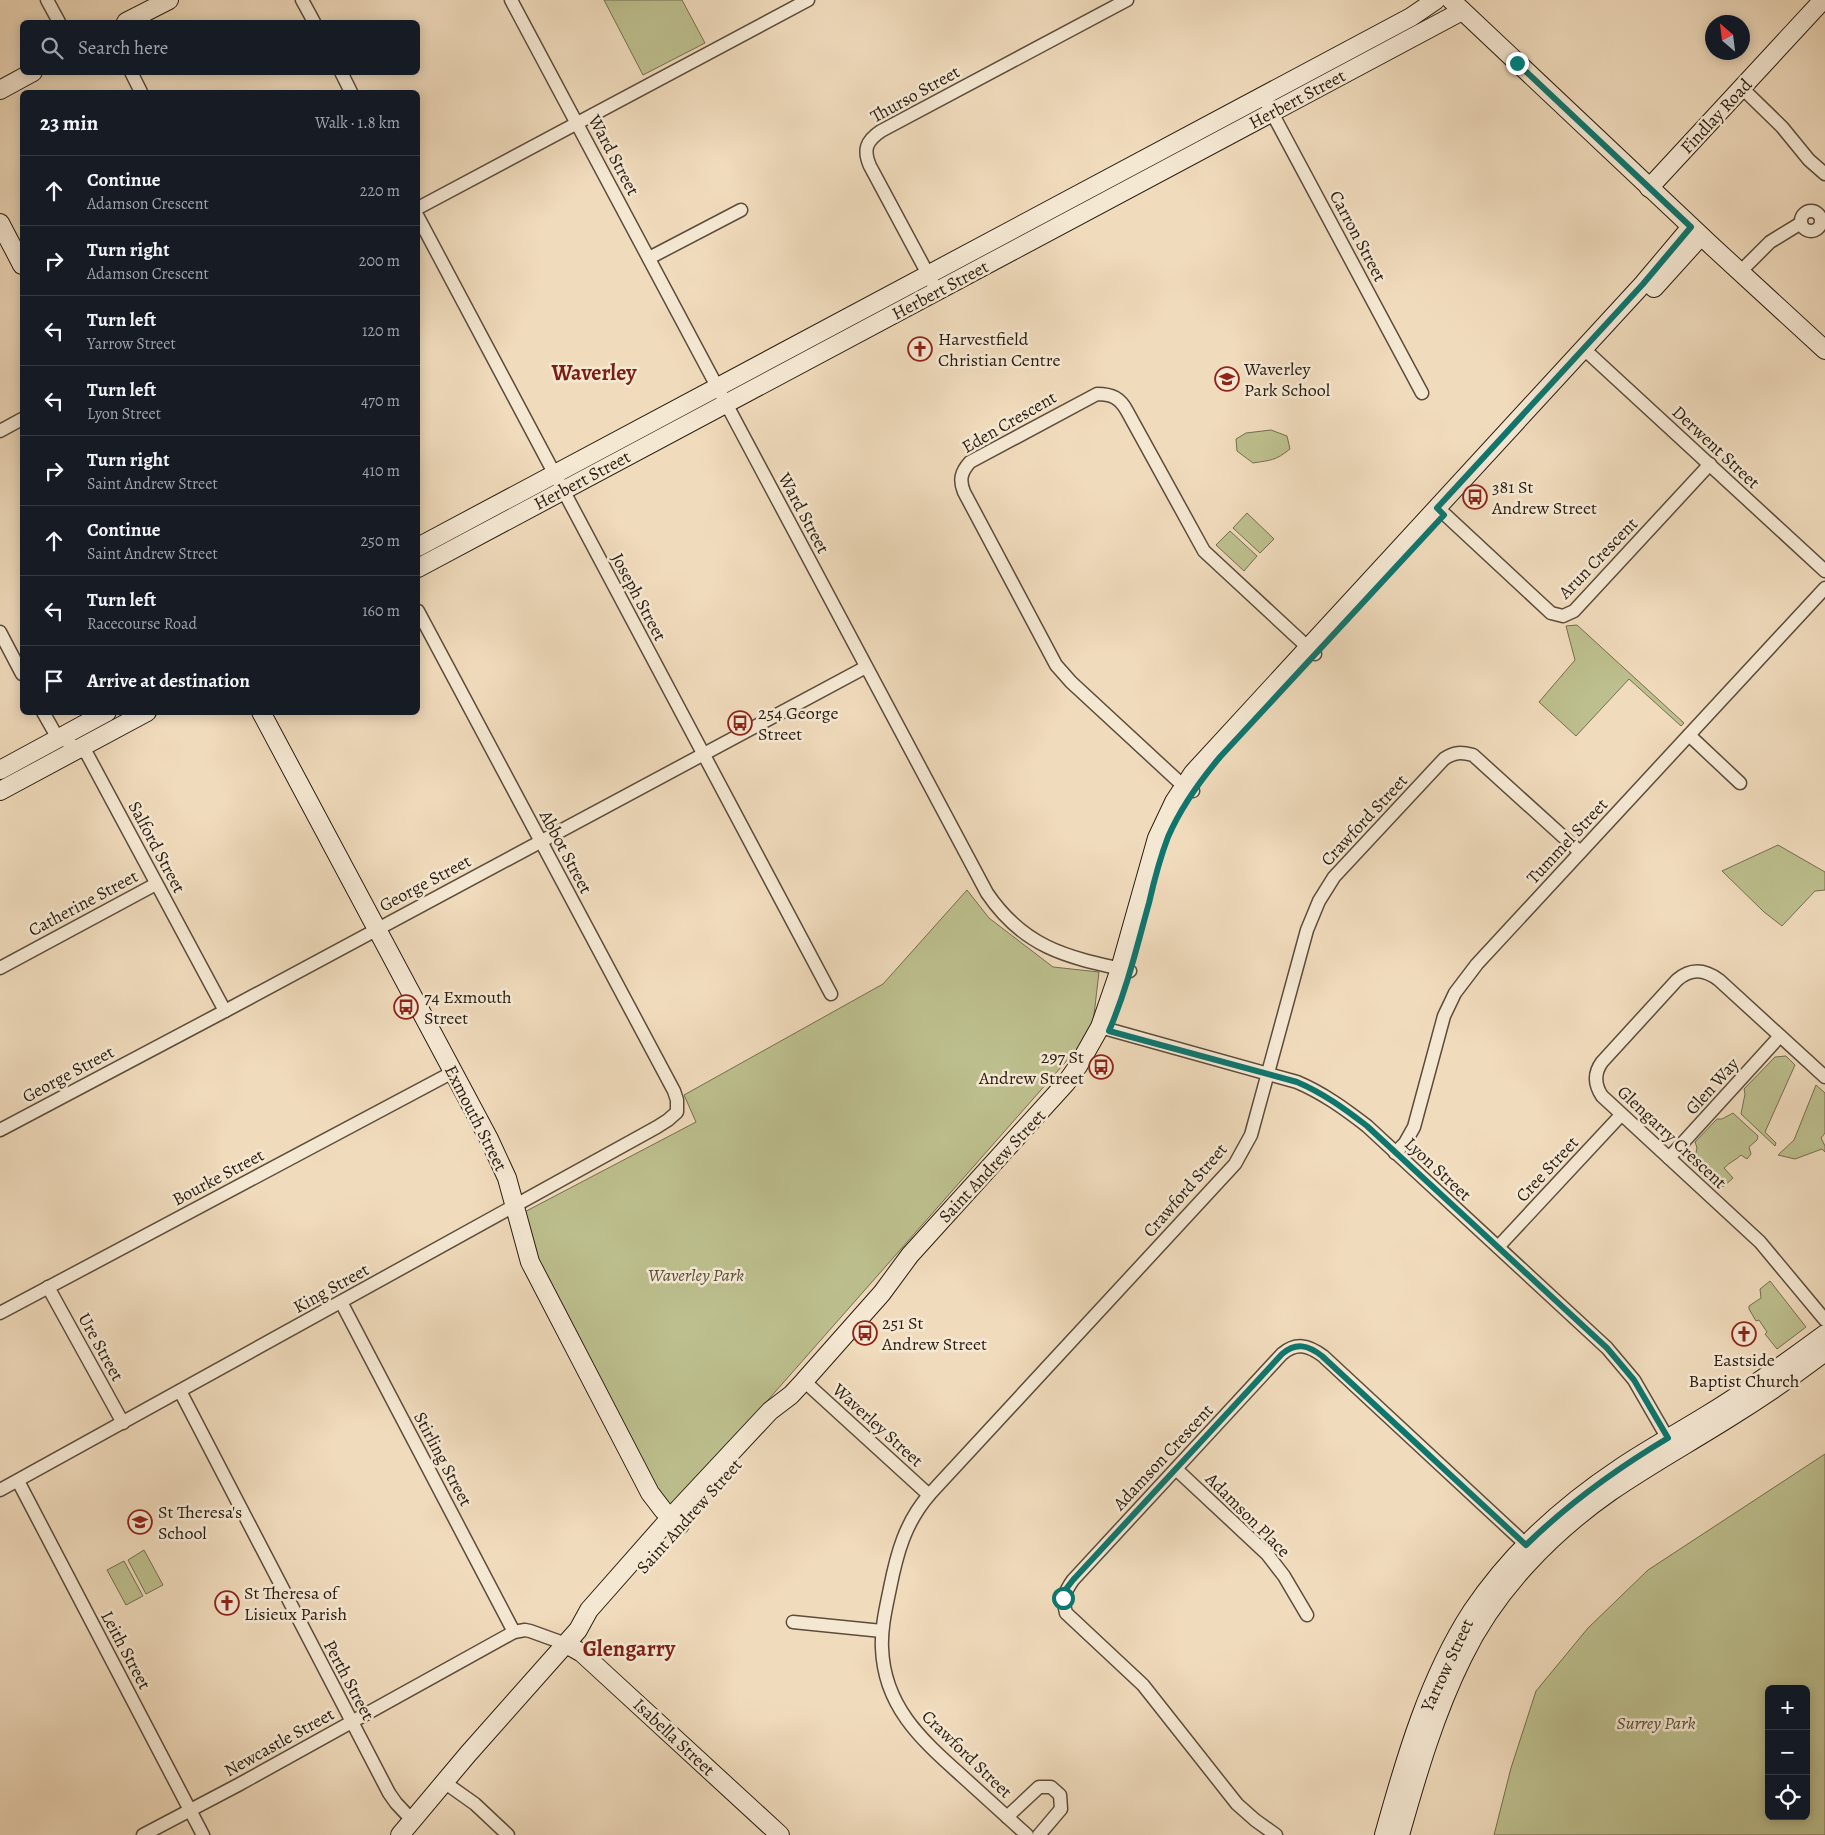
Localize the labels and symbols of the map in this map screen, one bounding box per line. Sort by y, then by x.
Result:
north arrow [1705,15,1750,60]
route end [1506,52,1529,75]
street label: Thurso Street [866,60,964,128]
street label: Herbert Street [1245,63,1349,134]
street label: Findlay Road [1675,73,1757,159]
street label: Ward Street [582,110,645,200]
street label: Carron Street [1324,186,1392,286]
street label: Herbert Street [888,254,992,325]
place label: Harvestfield Christian Centre [938,327,1060,372]
church icon: Harvestfield Christian Centre [907,336,933,362]
place label: Waverley Park School [1243,357,1331,402]
district label: Waverley [550,358,637,388]
school or university icon: Waverley Park School [1214,366,1240,392]
street label: Eden Crescent [957,385,1061,459]
street label: Derwent Street [1667,400,1765,494]
street label: Herbert Street [530,444,634,515]
street label: Ward Street [772,468,835,558]
place label: 381 St Andrew Street [1491,475,1597,520]
bus stop icon: 381 St Andrew Street [1462,484,1488,510]
street label: Arun Crescent [1552,512,1643,605]
street label: Joseph Street [606,549,672,645]
place label: 254 George Street [758,701,839,746]
bus stop icon: 254 George Street [727,710,753,736]
street label: Crawford Street [1315,769,1413,871]
street label: Tummel Street [1521,793,1613,889]
street label: Salford Street [123,797,191,897]
street label: Abbot Street [534,805,598,898]
street label: George Street [375,849,475,917]
street label: Catherine Street [24,864,142,942]
place label: 74 Exmouth Street [424,985,512,1030]
bus stop icon: 74 Exmouth Street [393,994,419,1020]
street label: George Street [18,1040,118,1108]
place label: 297 St Andrew Street [978,1045,1084,1090]
street label: Glen Way [1680,1052,1745,1120]
bus stop icon: 297 St Andrew Street [1088,1054,1114,1080]
street label: Exmouth Street [439,1061,513,1175]
street label: Glengarry Crescent [1612,1080,1732,1194]
street label: Saint Andrew Street [933,1104,1051,1228]
street label: Cree Street [1510,1131,1584,1207]
street label: Lyon Street [1399,1132,1477,1206]
street label: Crawford Street [1138,1138,1233,1242]
street label: Bourke Street [168,1143,268,1211]
street label: King Street [289,1257,373,1319]
park label: Waverley Park [648,1263,744,1287]
street label: Ure Street [72,1309,130,1385]
place label: 251 St Andrew Street [881,1311,987,1356]
bus stop icon: 251 St Andrew Street [852,1320,878,1346]
church icon: Eastside Baptist Church [1731,1321,1757,1347]
place label: Eastside Baptist Church [1689,1348,1800,1393]
street label: Waverley Street [827,1377,929,1472]
street label: Adamson Crescent [1107,1399,1219,1516]
street label: Stirling Street [408,1408,478,1510]
street label: Saint Andrew Street [631,1453,747,1579]
street label: Adamson Place [1200,1467,1296,1563]
place label: St Theresa's School [158,1500,242,1545]
school or university icon: St Theresa's School [127,1509,153,1535]
place label: St Theresa of Lisieux Parish [244,1581,348,1626]
route start [1052,1587,1075,1610]
church icon: St Theresa of Lisieux Parish [214,1590,240,1616]
street label: Leith Street [95,1607,157,1693]
street label: Yarrow Street [1415,1615,1479,1716]
district label: Glengarry [583,1634,676,1664]
street label: Perth Street [318,1636,380,1724]
street label: Isabella Street [628,1693,720,1781]
street label: Newcastle Street [220,1702,338,1782]
street label: Crawford Street [917,1705,1018,1803]
park label: Surrey Park [1617,1711,1695,1735]

